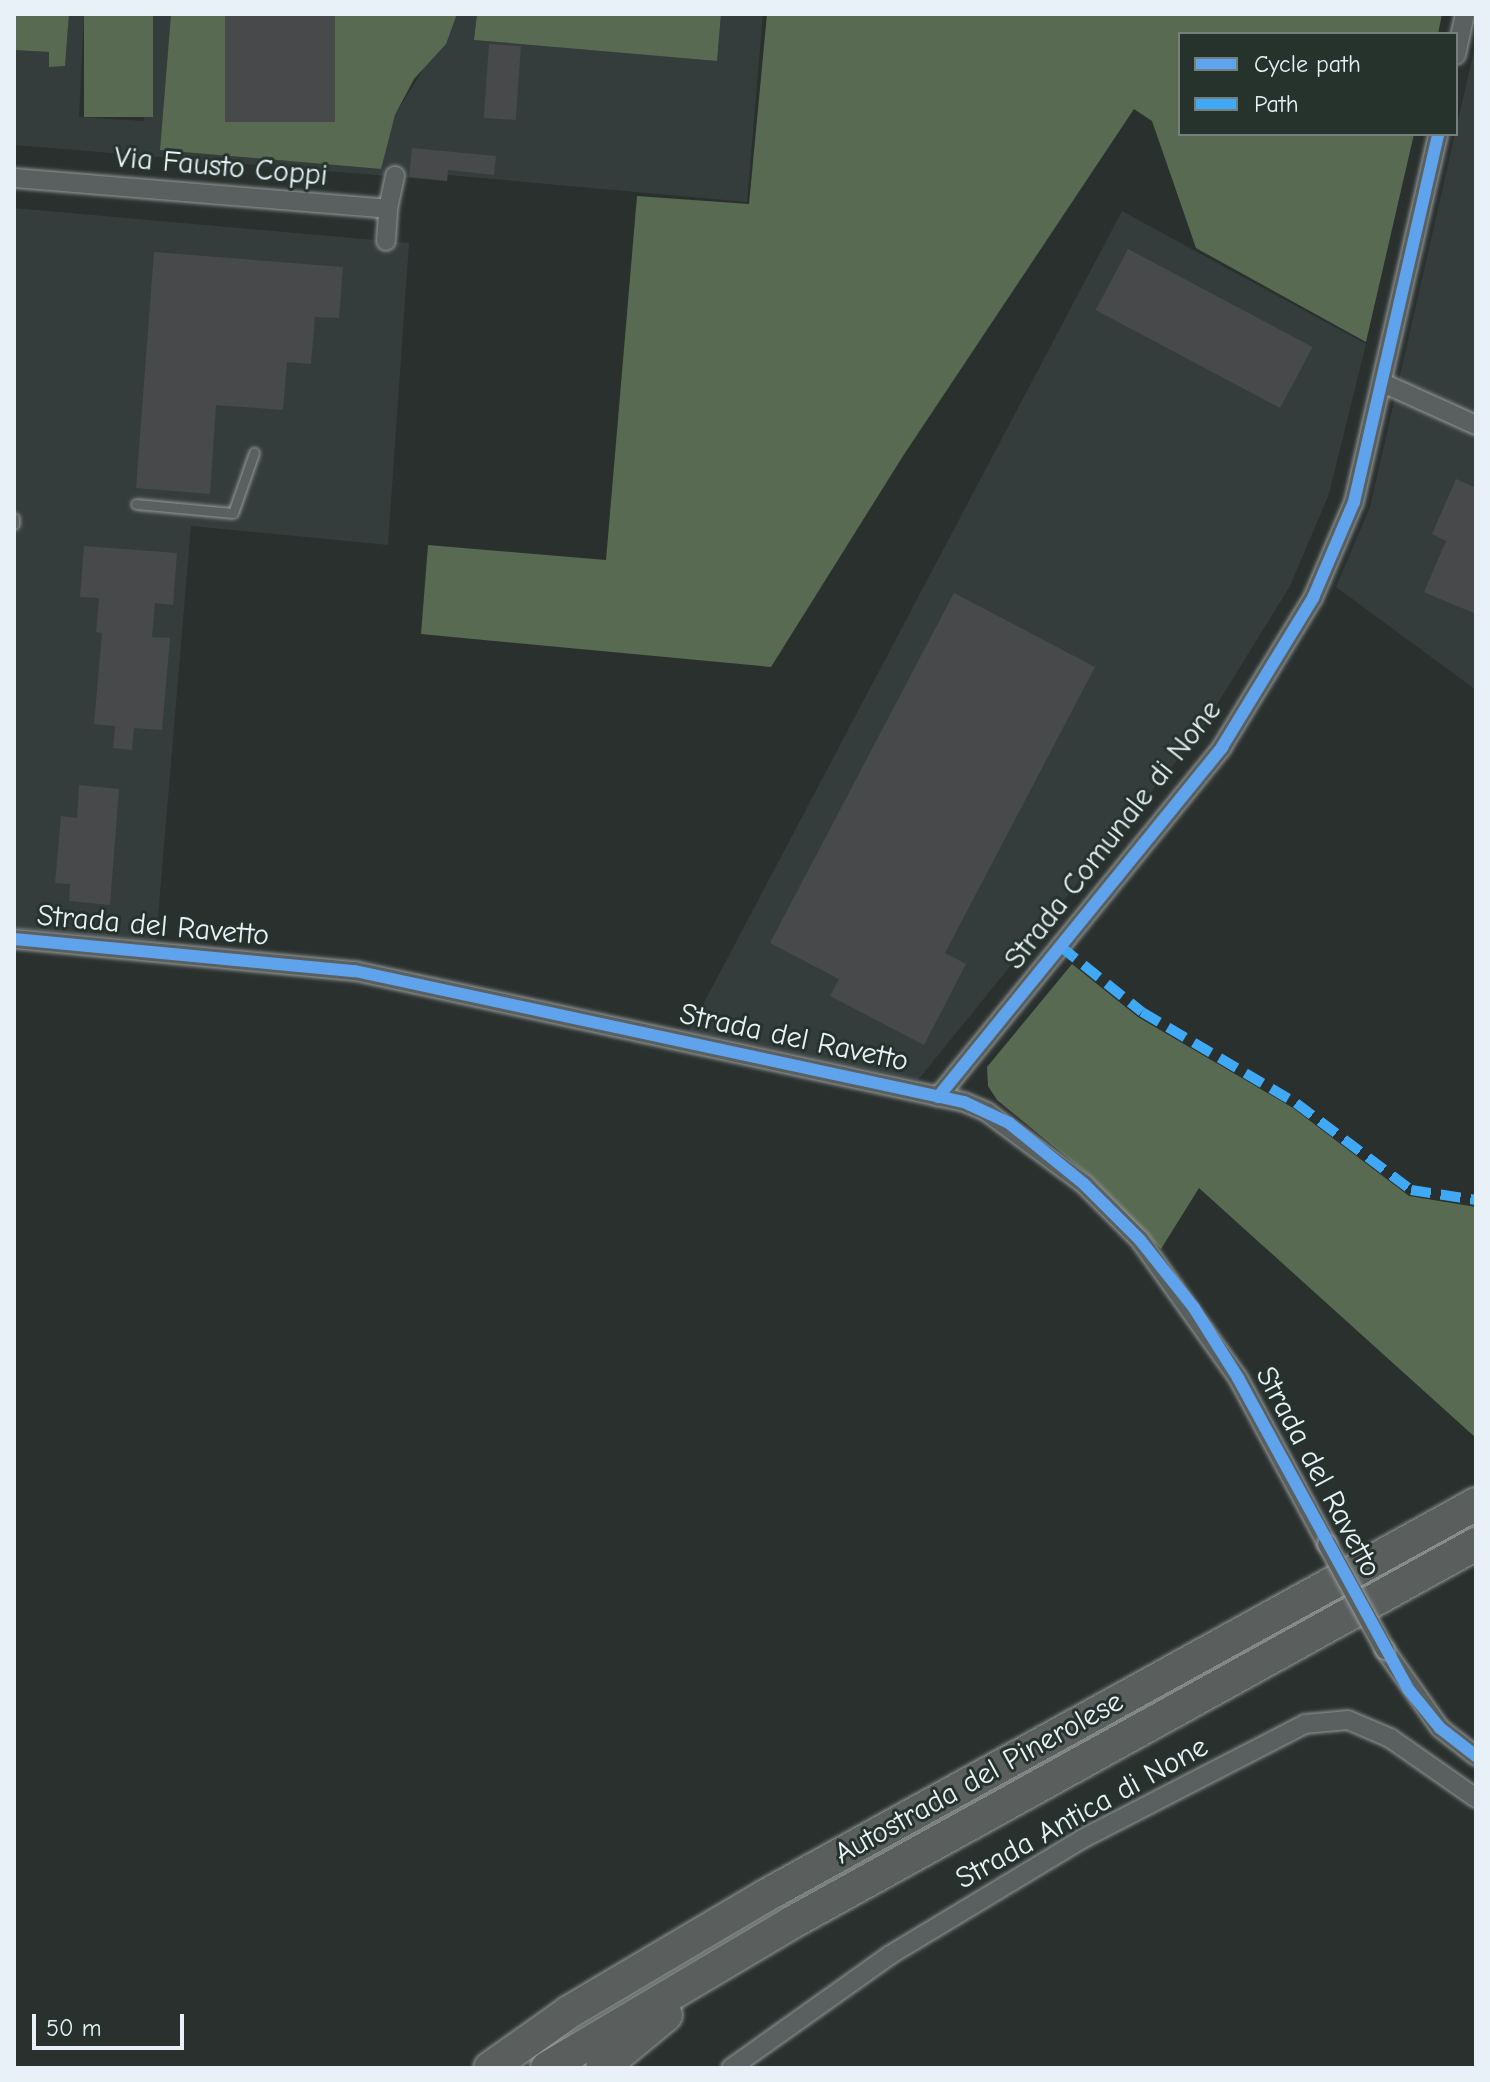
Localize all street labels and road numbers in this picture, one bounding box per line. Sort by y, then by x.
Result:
street label: Via Fausto Coppi [113,140,329,194]
street label: Strada Comunale di None [997,693,1229,977]
street label: Strada del Ravetto [35,898,271,954]
street label: Strada del Ravetto [676,996,912,1080]
street label: Strada del Ravetto [1247,1361,1389,1583]
street label: Autostrada del Pinerolese [828,1684,1130,1872]
street label: Strada Antica di None [950,1729,1214,1897]

